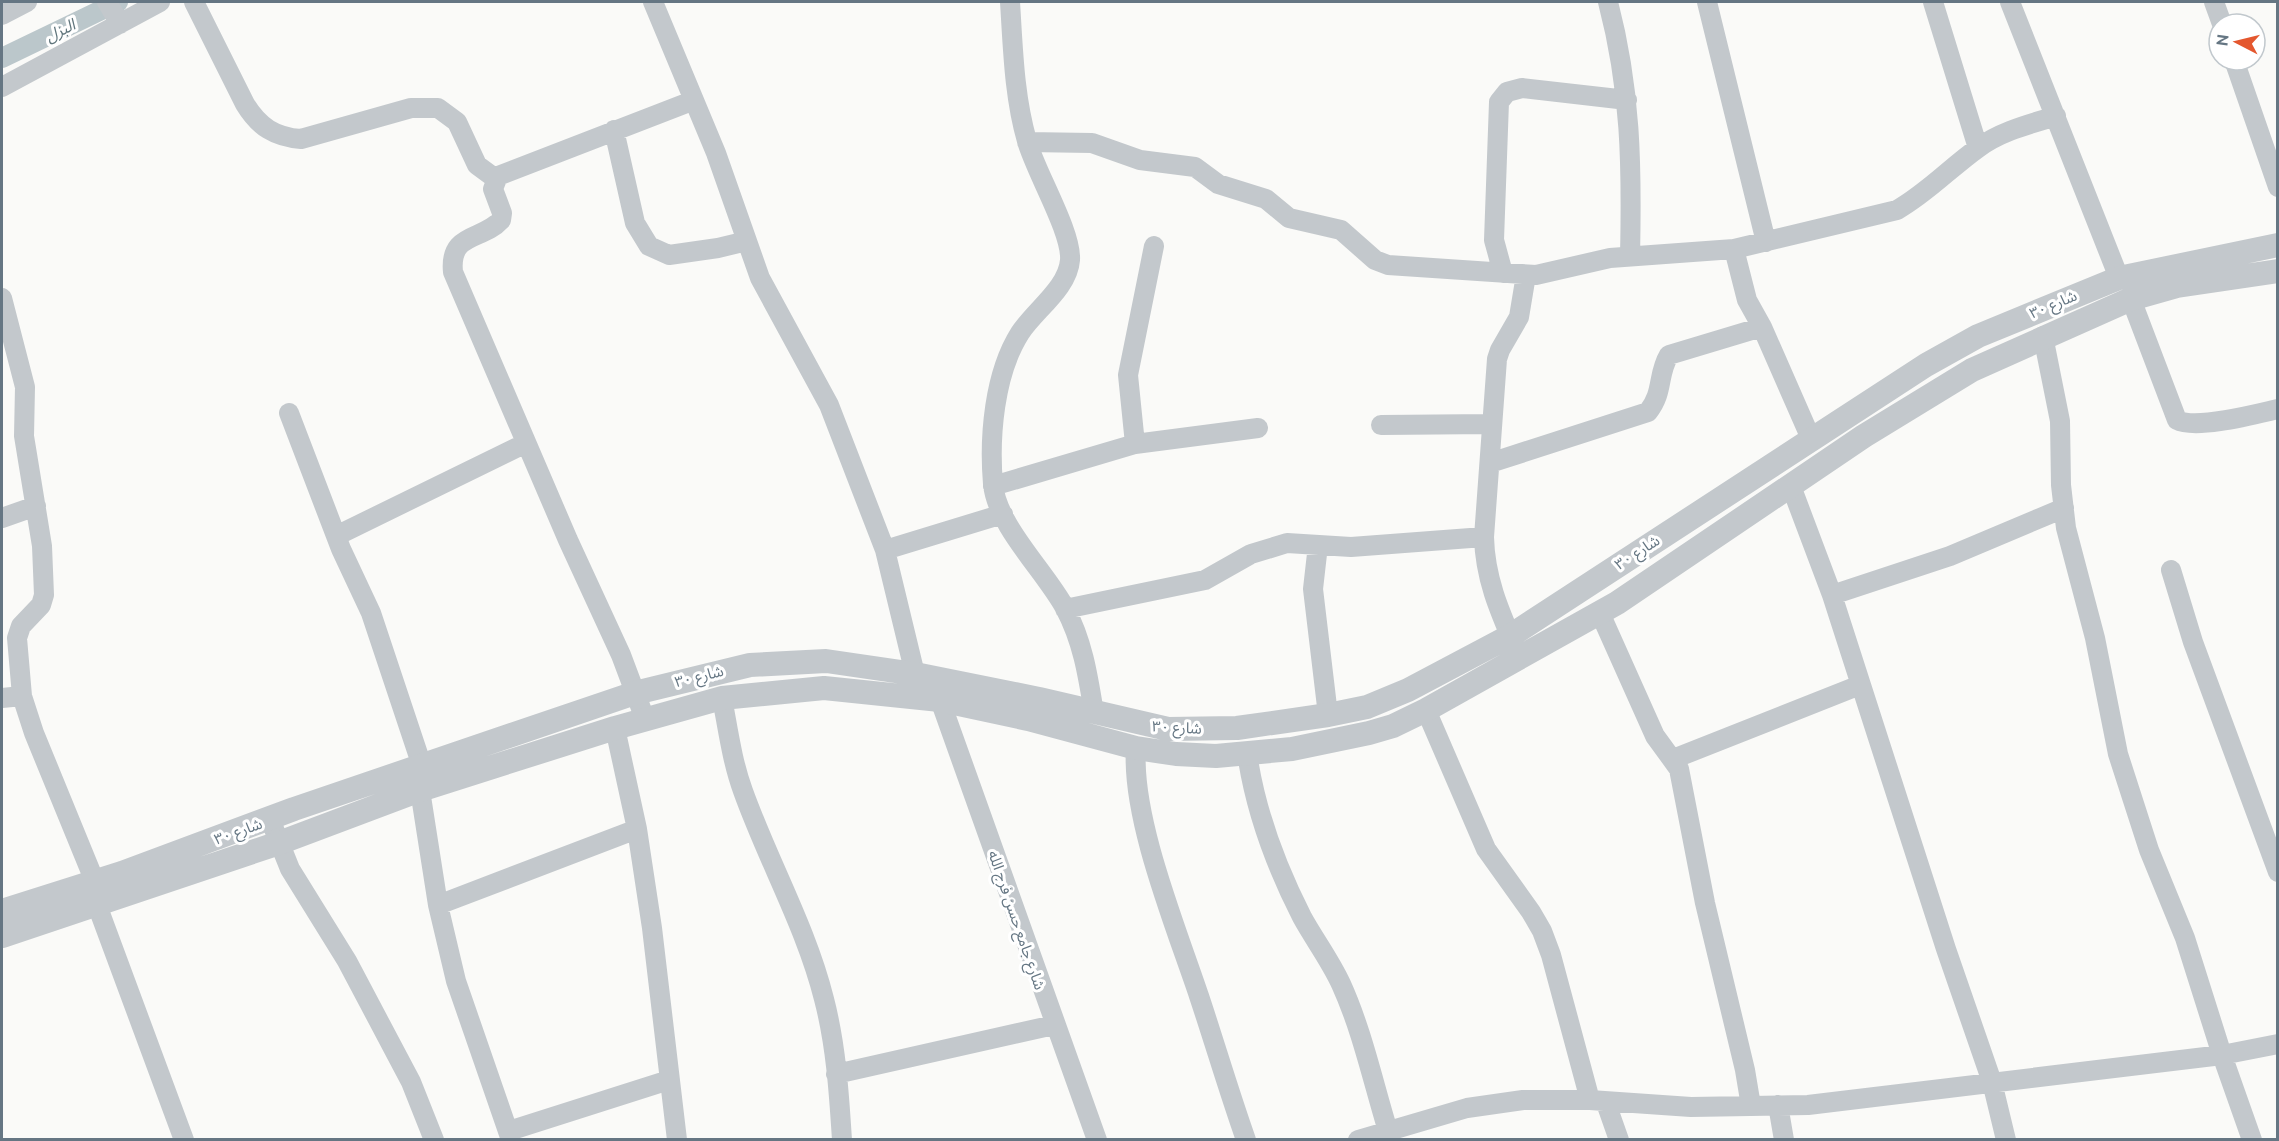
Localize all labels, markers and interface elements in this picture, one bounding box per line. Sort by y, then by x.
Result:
north arrow [2207,12,2267,72]
water label: البزل [42,14,80,46]
text: N [2212,33,2232,47]
street label: شارع ٣٠ [2027,286,2081,325]
street label: شارع ٣٠ [1611,531,1665,576]
street label: شارع ٣٠ [673,662,726,694]
street label: شارع ٣٠ [1151,717,1203,741]
street label: شارع ٣٠ [212,814,266,851]
street label: شارع جامع حسن فرج الله [981,848,1049,993]

